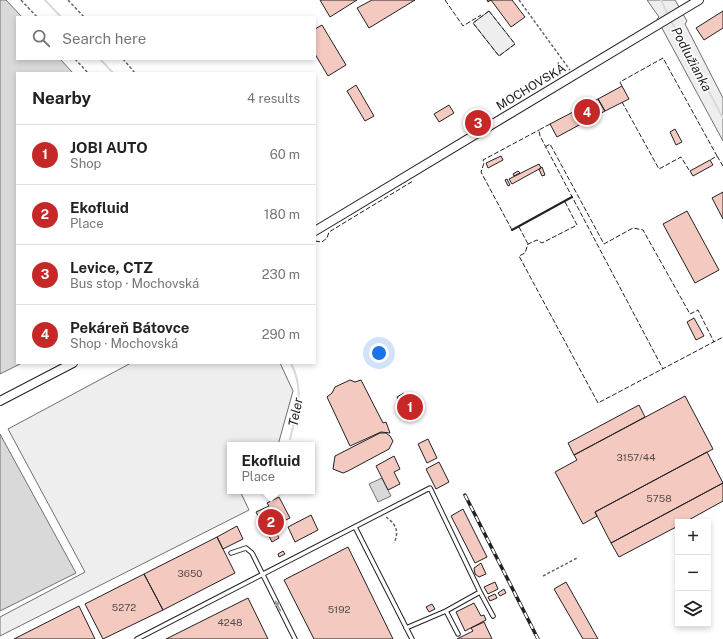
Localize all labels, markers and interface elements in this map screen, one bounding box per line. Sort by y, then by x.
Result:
search box [16,16,316,60]
water label: Podlužianka [668,24,715,94]
icon: search [30,27,52,49]
text: Search here [62,30,146,47]
street label: MOCHOVSKÁ [494,61,569,113]
text: Nearby [32,88,91,108]
text: 4 results [247,91,300,106]
pin: 4 [574,97,600,127]
pin: 3 [465,108,491,138]
text: JOBI AUTO [70,139,148,156]
text: 1 [42,147,48,162]
text: 60 m [270,147,300,162]
text: Shop [70,156,101,171]
text: Ekofluid [70,199,129,216]
text: 2 [41,207,49,222]
text: 180 m [264,207,300,222]
text: Place [70,216,104,231]
text: Levice, CTZ [70,259,153,276]
text: 3 [41,267,49,282]
text: 230 m [262,267,300,282]
text: Bus stop · Mochovská [70,276,199,291]
text: Pekáreň Bátovce [70,319,190,336]
text: 4 [41,327,49,342]
text: 290 m [262,327,300,342]
text: Shop · Mochovská [70,336,178,351]
your location [369,343,389,363]
pin: 1 [397,392,423,422]
water label: Teler [285,396,306,428]
popup [227,442,315,494]
house number: 3157/44 [617,451,655,463]
text: Ekofluid [242,452,300,469]
text: Place [242,469,275,484]
house number: 5758 [646,492,672,504]
pin: 2 [258,507,284,537]
map controls [675,519,711,627]
button: + [675,519,711,555]
button: − [675,555,711,591]
house number: 3650 [178,567,203,579]
button: layers [675,591,711,627]
house number: 5272 [112,601,136,613]
one-way arrow [275,601,281,612]
house number: 5192 [328,603,350,615]
house number: 4248 [217,616,243,628]

